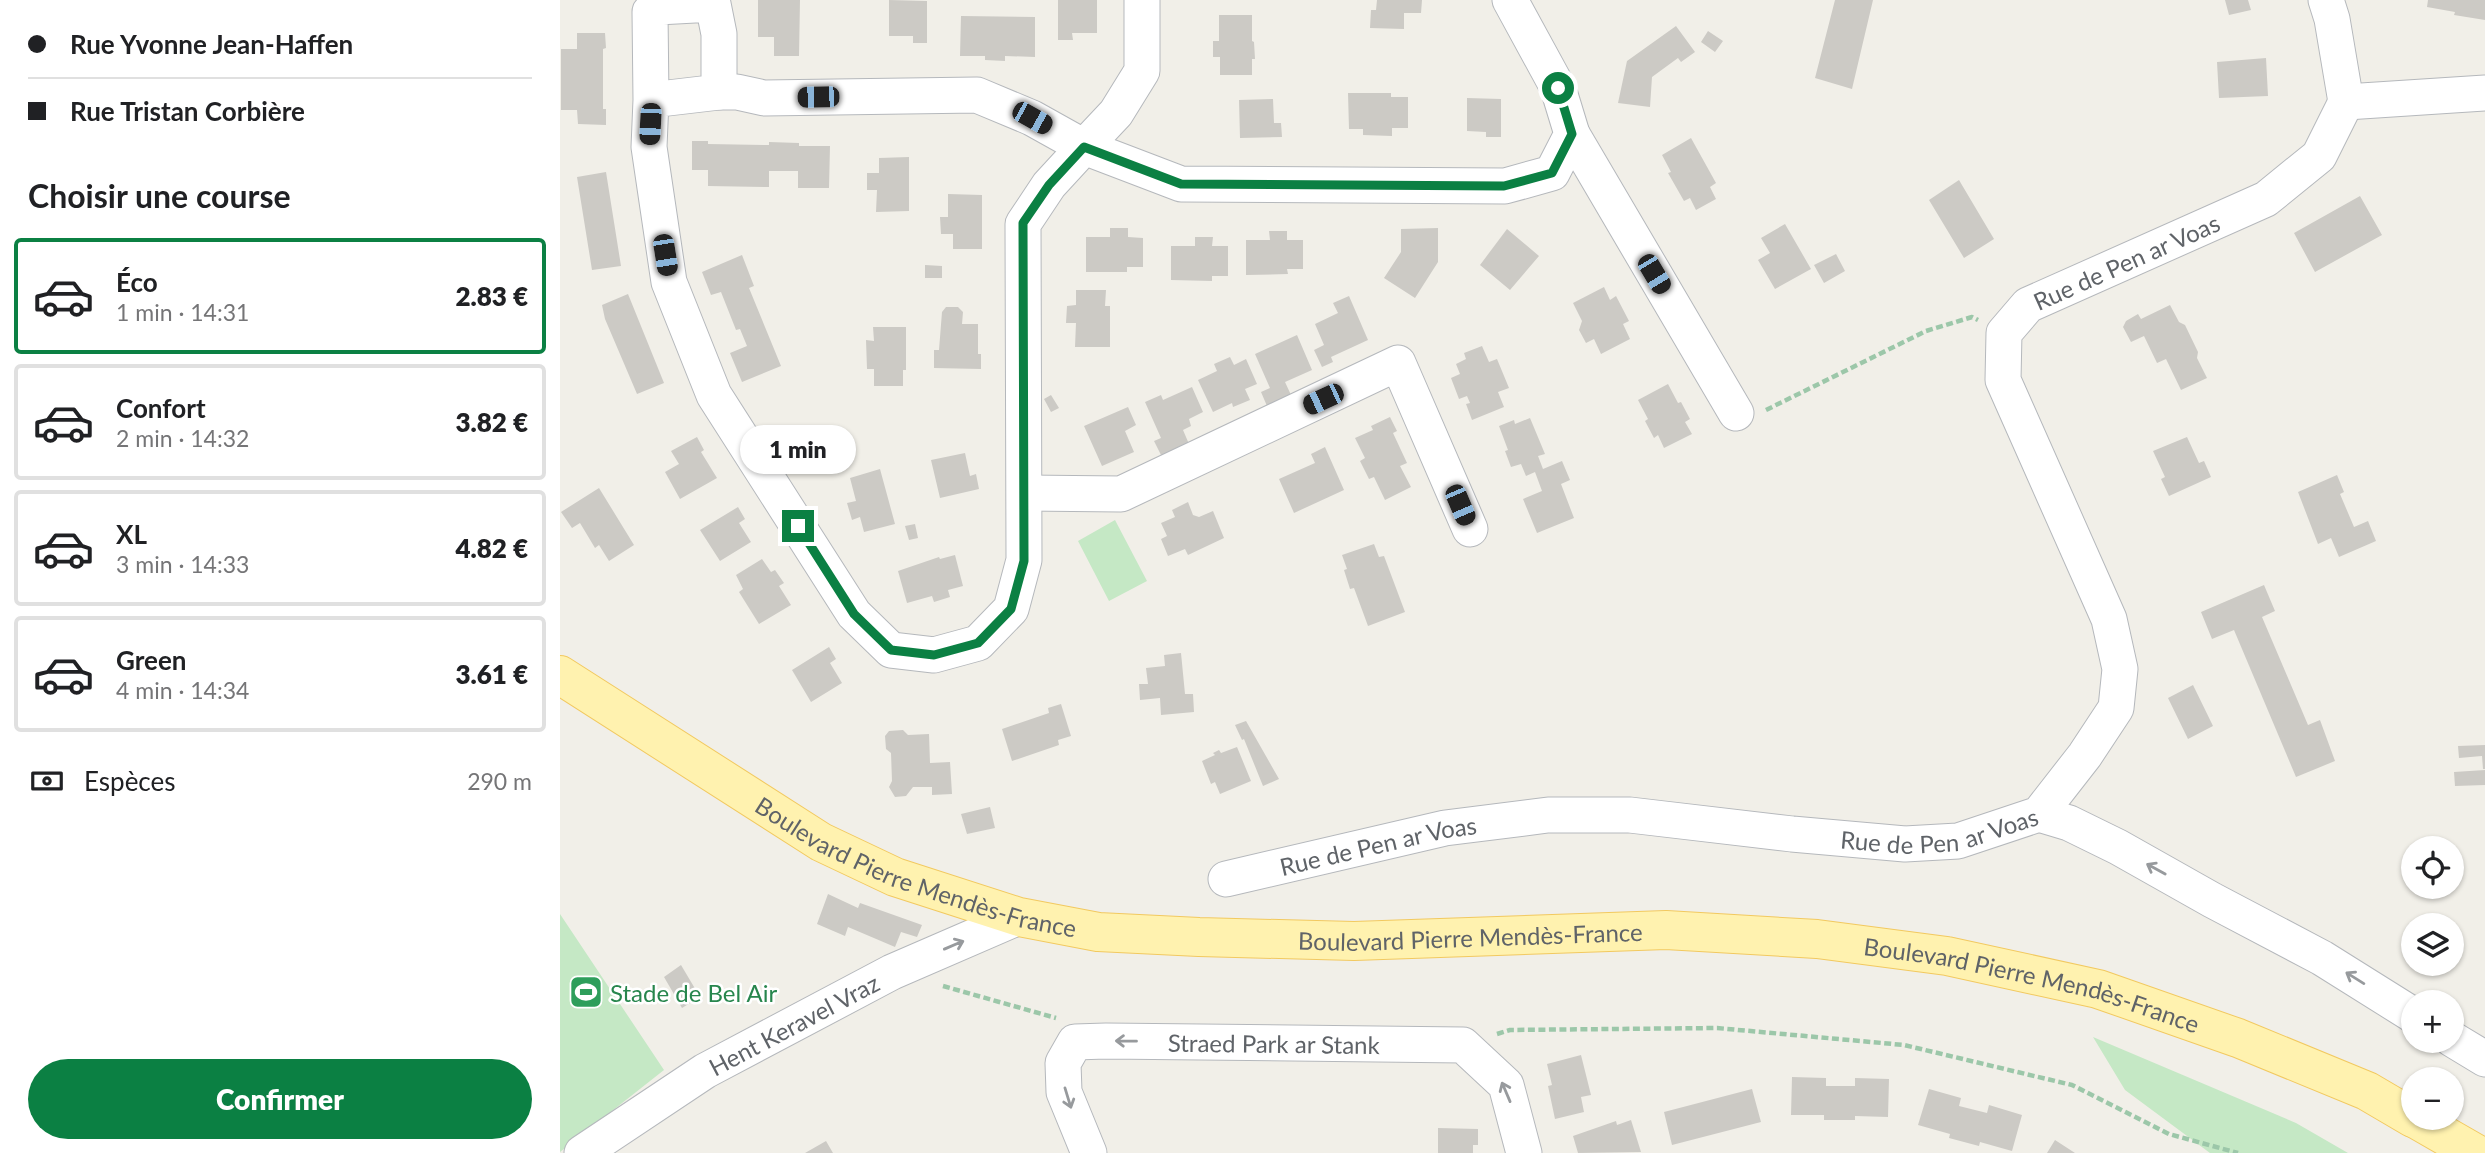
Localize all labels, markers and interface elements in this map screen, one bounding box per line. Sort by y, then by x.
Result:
text: Rue Yvonne Jean-Haffen [70,28,353,60]
route start [1542,72,1574,104]
car [797,86,840,108]
text: Rue Tristan Corbière [70,95,305,127]
car [1009,99,1056,137]
car [639,102,662,146]
text: Choisir une course [28,176,291,215]
street label: Rue de Pen ar Voas [2028,207,2224,315]
car [652,233,679,277]
car [1635,251,1674,297]
icon: car [32,265,95,328]
text: Éco [116,266,158,298]
text: 2.83 € [455,280,528,312]
text: 1 min · 14:31 [116,298,249,326]
car [1300,381,1347,417]
icon: car [32,391,95,454]
text: Confort [116,392,206,424]
text: 3.82 € [455,406,528,438]
text: 2 min · 14:32 [116,424,249,452]
callout: 1 min [740,424,856,474]
text: 1 min [769,435,827,463]
car [1443,482,1478,528]
route end [782,510,814,542]
icon: car [32,517,95,580]
text: XL [116,518,147,550]
text: 4.82 € [455,532,528,564]
text: 3 min · 14:33 [116,550,249,578]
icon: car [32,643,95,706]
text: Green [116,644,186,676]
text: 3.61 € [455,658,528,690]
text: 4 min · 14:34 [116,676,249,704]
icon: cash [28,762,66,800]
text: Espèces [84,765,176,797]
text: 290 m [467,767,532,795]
street label: Boulevard Pierre Mendès-France [751,790,1079,942]
street label: Rue de Pen ar Voas [1839,801,2041,859]
street label: Rue de Pen ar Voas [1277,810,1478,881]
map controls [2401,836,2464,1130]
button: locate [2401,836,2464,899]
one-way arrow [2146,862,2167,875]
button: layers [2401,913,2464,976]
street label: Boulevard Pierre Mendès-France [1298,916,1643,956]
street label: Boulevard Pierre Mendès-France [1862,931,2204,1038]
one-way arrow [943,938,965,951]
street label: Hent Keravel Vraz [703,967,884,1081]
one-way arrow [2346,971,2366,985]
sports icon: Stade de Bel Air [567,973,605,1011]
place label: Stade de Bel Air [610,978,777,1007]
button: + [2401,990,2464,1053]
street label: Straed Park ar Stank [1168,1027,1381,1059]
one-way arrow [1115,1035,1138,1048]
button: Confirmer [28,1059,532,1139]
button: − [2401,1067,2464,1130]
one-way arrow [1499,1081,1512,1103]
one-way arrow [1062,1086,1075,1108]

